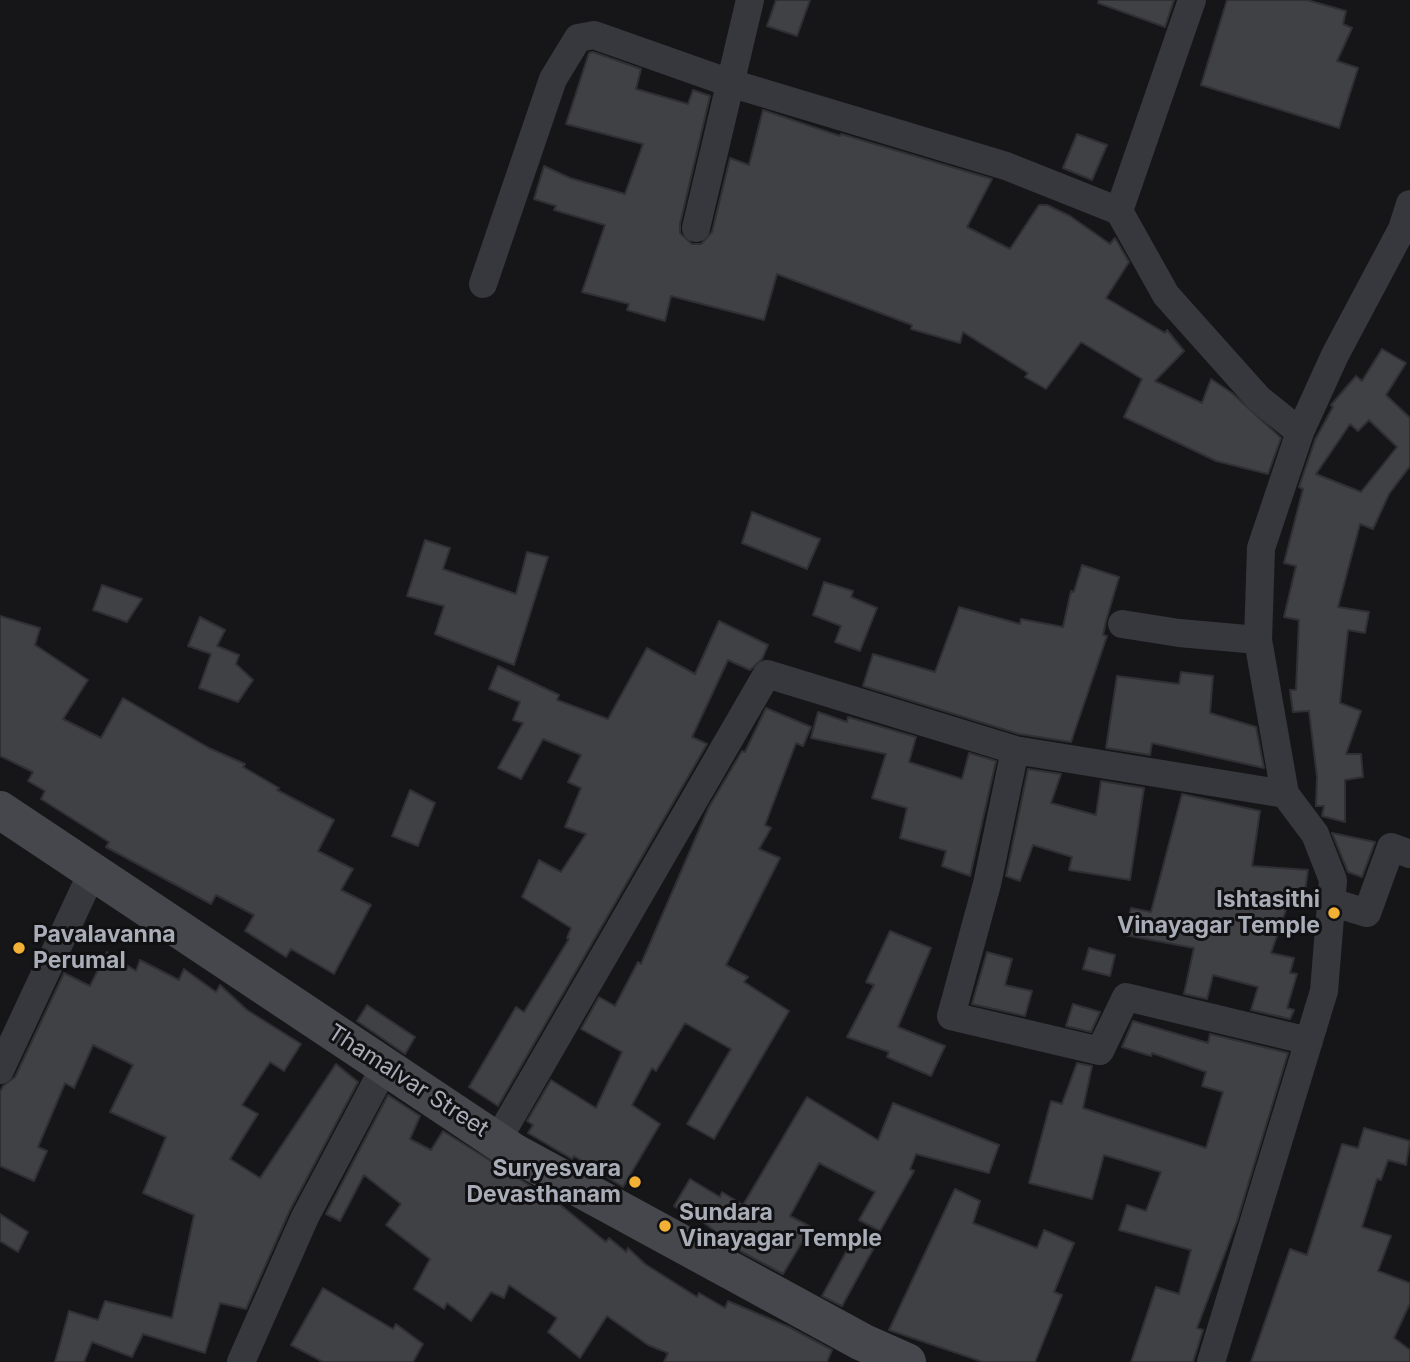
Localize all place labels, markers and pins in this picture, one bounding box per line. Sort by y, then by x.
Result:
place label: Ishtasithi Vinayagar Temple [1117,886,1320,940]
marker: Ishtasithi Vinayagar Temple [1326,905,1342,921]
place label: Pavalavanna Perumal [33,921,176,975]
marker: Pavalavanna Perumal [11,940,27,956]
place label: Suryesvara Devasthanam [466,1155,621,1209]
marker: Suryesvara Devasthanam [627,1174,643,1190]
place label: Sundara Vinayagar Temple [679,1199,882,1253]
marker: Sundara Vinayagar Temple [657,1218,673,1234]

